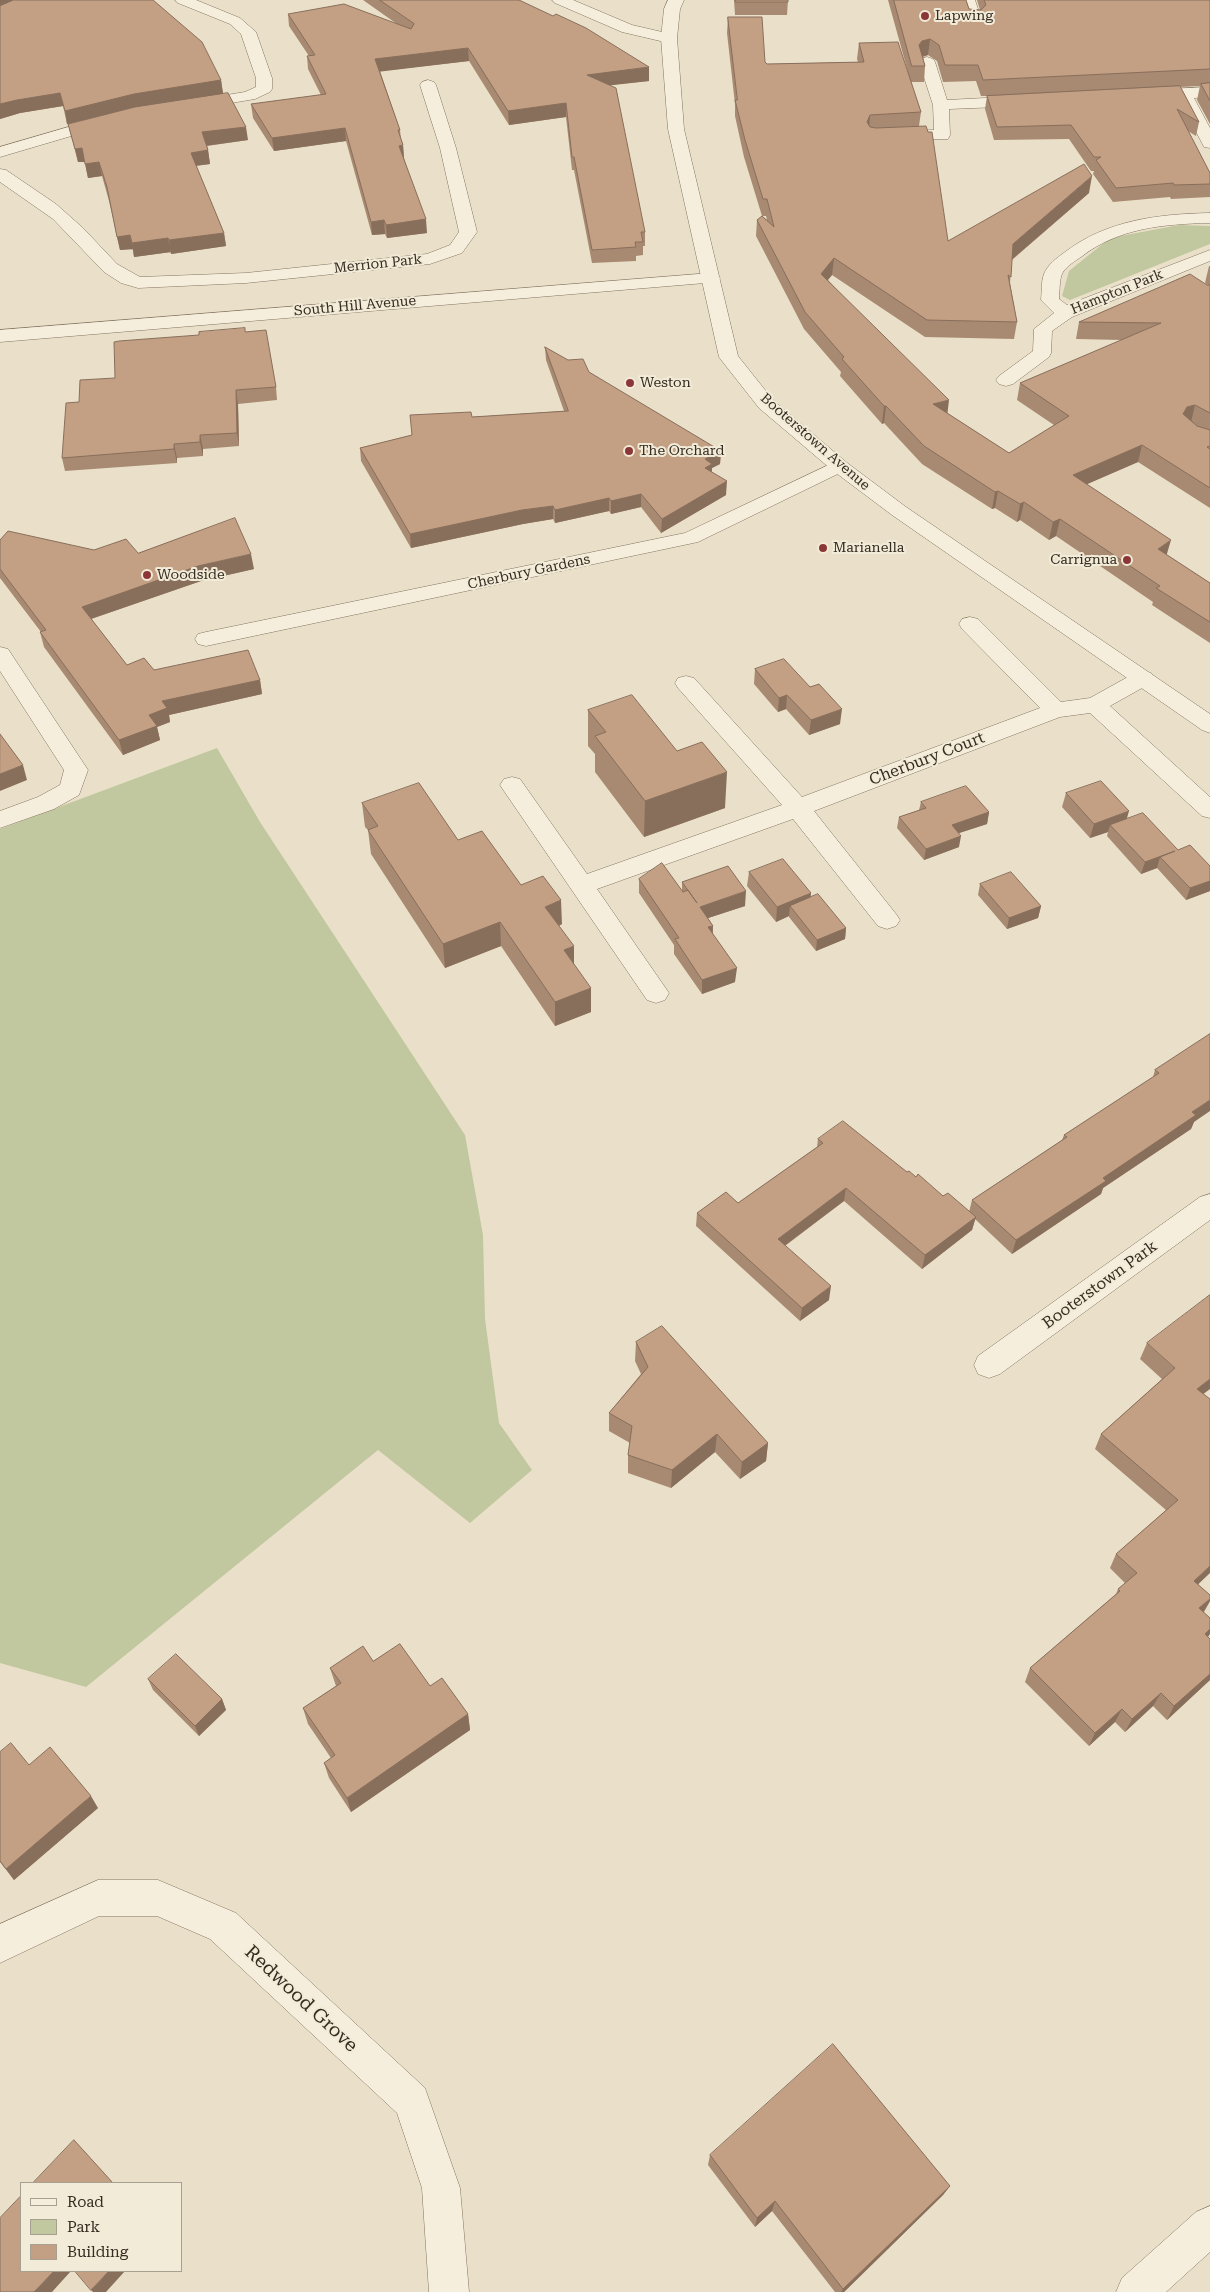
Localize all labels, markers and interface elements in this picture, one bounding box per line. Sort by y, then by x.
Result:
place label: Lapwing [935,8,993,24]
marker: Lapwing [919,10,931,22]
street label: Merrion Park [333,251,423,277]
street label: Hampton Park [1068,266,1166,318]
street label: South Hill Avenue [293,292,417,320]
place label: Weston [640,375,691,391]
marker: Weston [624,377,636,389]
street label: Booterstown Avenue [757,390,873,494]
place label: The Orchard [639,443,724,459]
marker: The Orchard [623,445,635,457]
place label: Marianella [833,540,904,556]
marker: Marianella [817,542,829,554]
street label: Cherbury Gardens [466,551,592,593]
place label: Carrignua [1050,552,1117,568]
marker: Carrignua [1121,554,1133,566]
place label: Woodside [157,567,225,583]
marker: Woodside [141,569,153,581]
street label: Cherbury Court [867,728,987,790]
street label: Booterstown Park [1039,1237,1161,1333]
street label: Redwood Grove [240,1941,362,2057]
legend [20,2182,182,2272]
text: Road [67,2193,104,2211]
text: Park [67,2218,100,2236]
text: Building [67,2243,128,2261]

